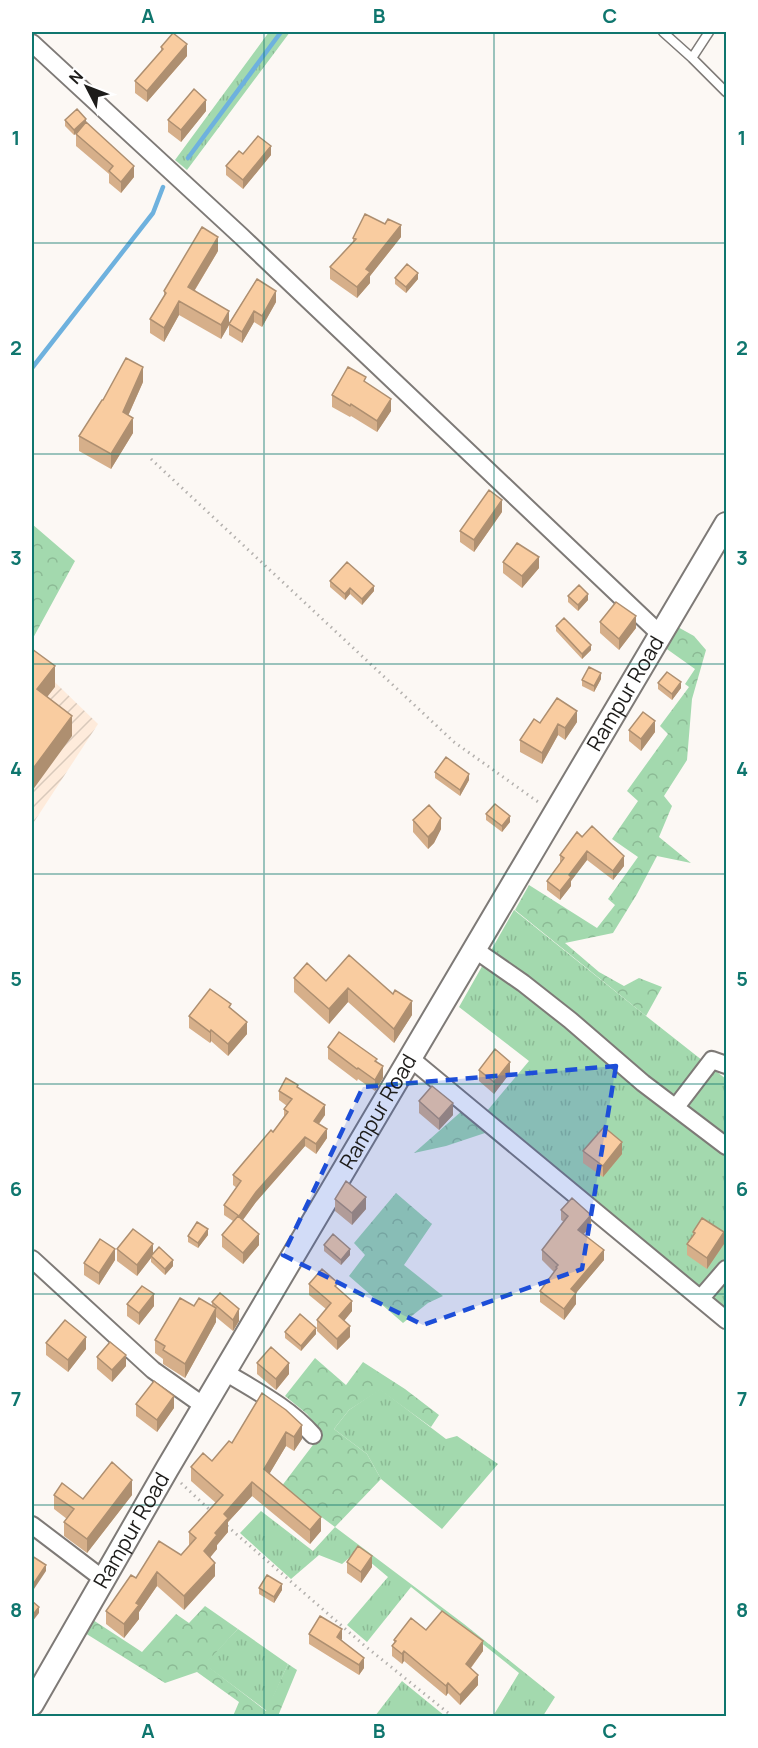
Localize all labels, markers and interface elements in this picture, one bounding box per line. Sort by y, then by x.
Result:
text: A [141,2,155,29]
text: B [373,2,386,29]
text: C [603,2,617,29]
north arrow [57,57,117,117]
text: N [64,65,88,89]
text: 1 [12,124,20,151]
text: 1 [738,124,746,151]
text: 2 [10,334,22,361]
text: 2 [736,334,748,361]
text: 3 [10,544,22,571]
text: 3 [736,544,748,571]
street label: Rampur Road [580,630,670,756]
text: 4 [10,755,22,782]
text: 4 [736,755,748,782]
text: 5 [10,965,22,992]
text: 5 [736,965,748,992]
street label: Rampur Road [332,1049,422,1174]
text: 6 [10,1175,22,1202]
text: 6 [736,1175,748,1202]
text: 7 [11,1385,21,1412]
text: 7 [737,1385,747,1412]
street label: Rampur Road [86,1467,175,1593]
text: 8 [10,1596,22,1623]
text: 8 [736,1596,748,1623]
text: A [141,1717,155,1744]
text: B [373,1717,386,1744]
text: C [603,1717,617,1744]

